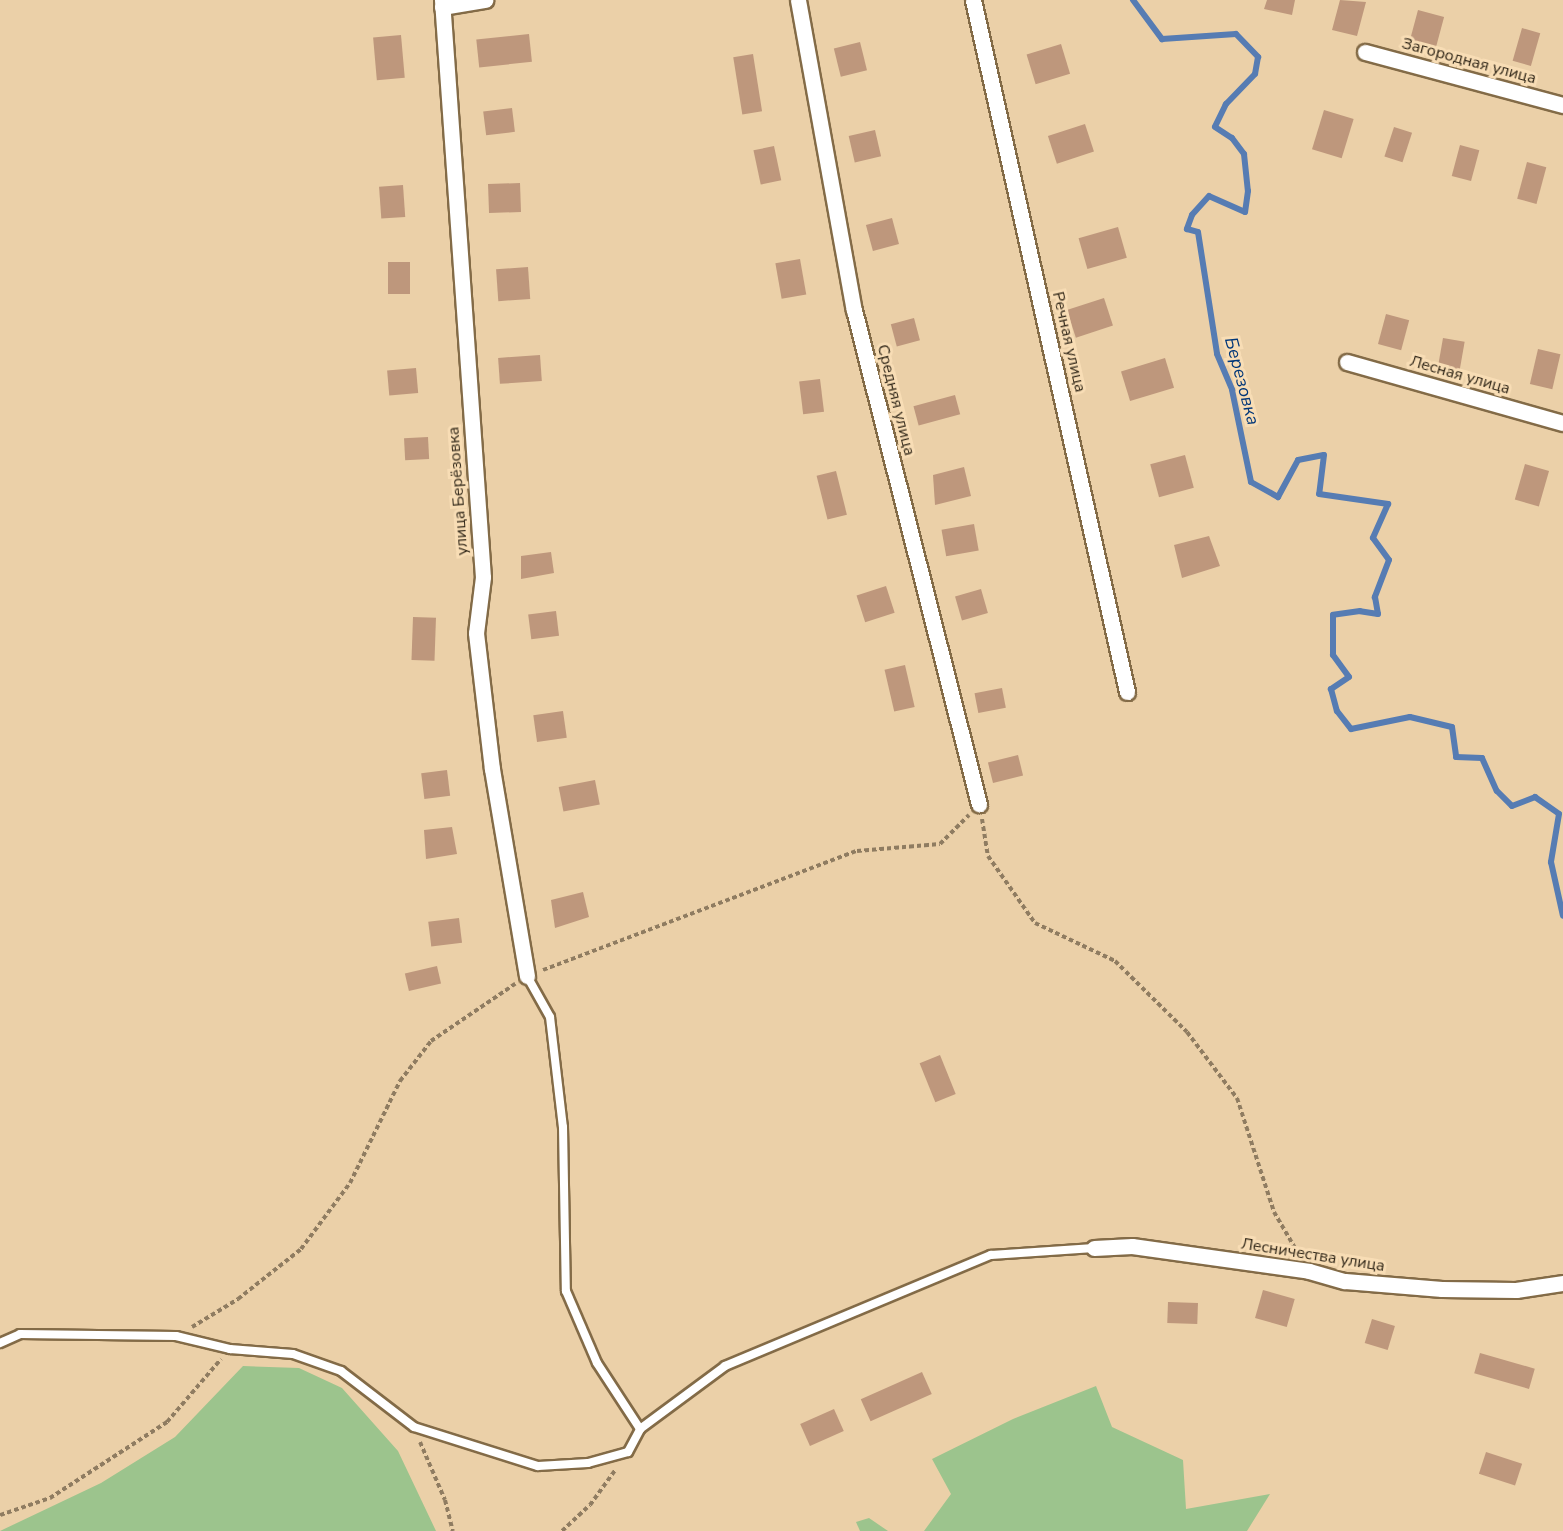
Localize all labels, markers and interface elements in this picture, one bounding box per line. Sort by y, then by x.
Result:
street label: Загородная улица [1400,34,1538,88]
street label: Речная улица [1048,290,1090,394]
water label: Березовка [1220,335,1264,427]
street label: Средняя улица [873,342,919,458]
street label: Лесная улица [1408,352,1512,398]
street label: улица Берёзовка [444,426,472,556]
street label: Лесничества улица [1240,1234,1386,1276]

